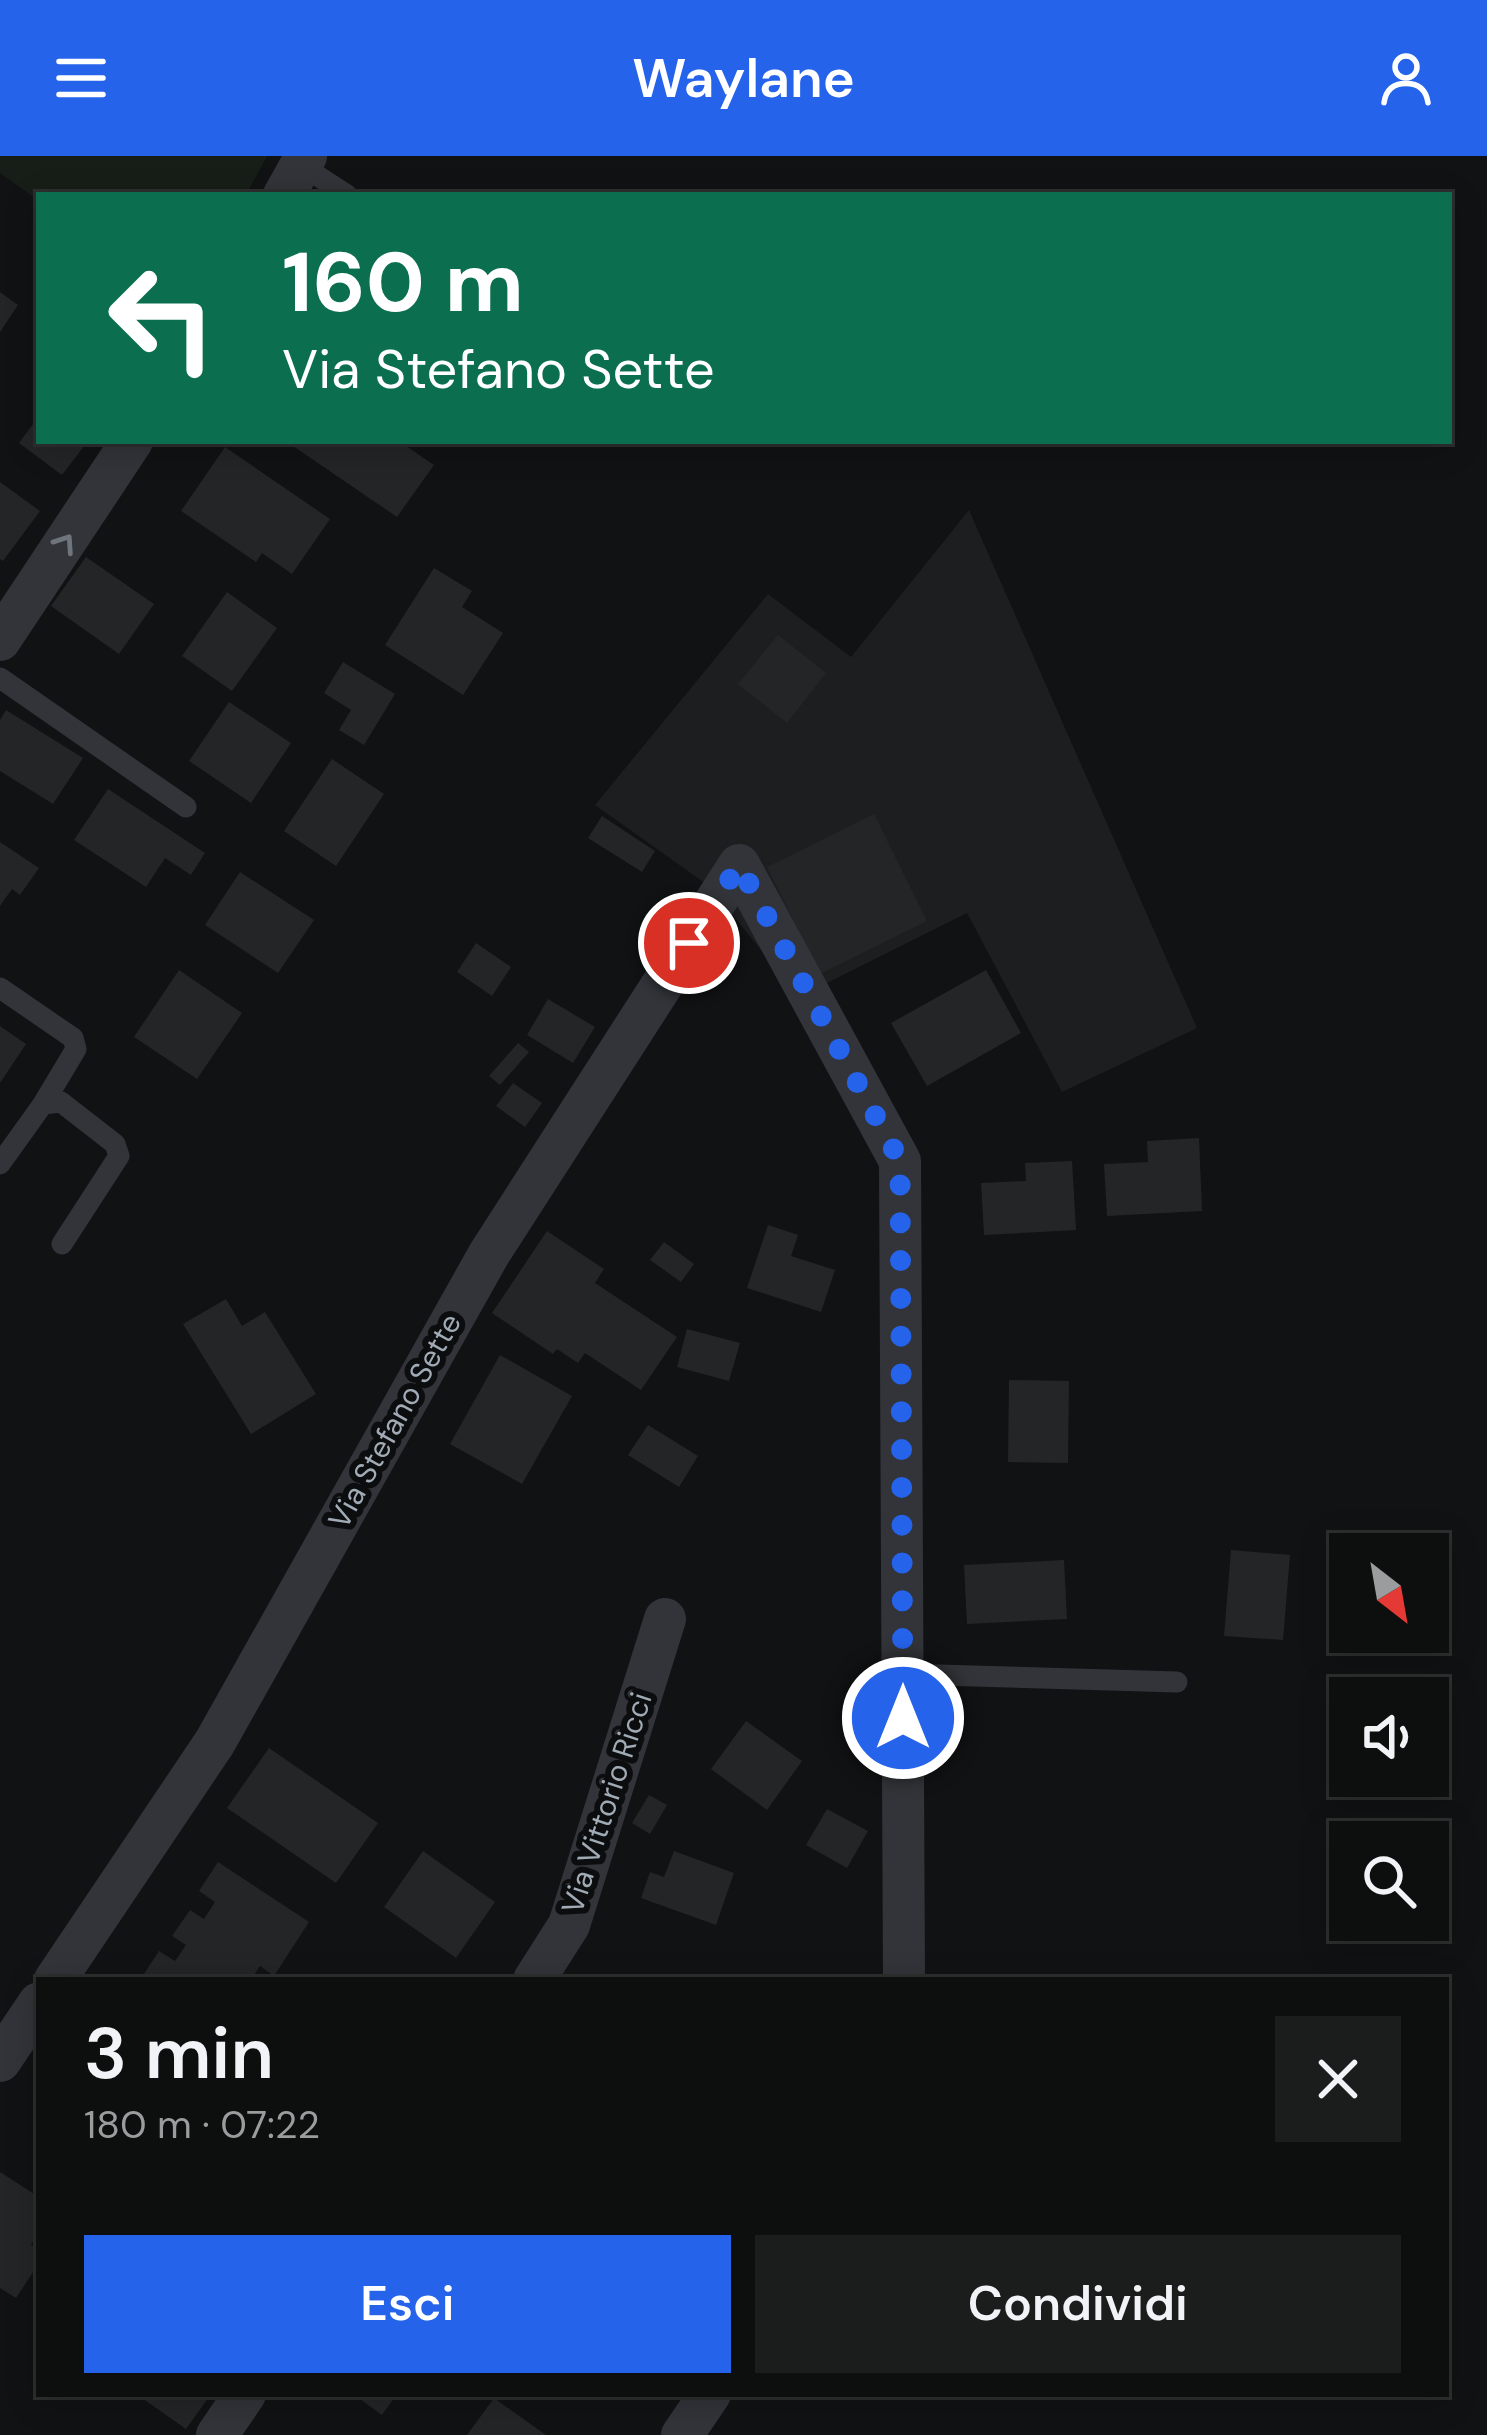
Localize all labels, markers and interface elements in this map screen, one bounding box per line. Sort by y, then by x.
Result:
text: Waylane [632,43,855,114]
icon: menu [48,45,114,111]
icon: person [1373,45,1439,111]
text: 160 m [282,228,524,337]
icon: left [84,240,240,396]
text: Via Stefano Sette [282,334,715,405]
one-way arrow [51,534,73,556]
pin [638,892,740,994]
icon: arrive [656,910,722,976]
street label: Via Stefano Sette [319,1306,470,1535]
north arrow [1329,1533,1449,1653]
map controls [1329,1533,1449,1941]
position arrow [840,1655,966,1781]
button: sound [1329,1677,1449,1797]
street label: Via Vittorio Ricci [552,1687,661,1918]
button: search [1329,1821,1449,1941]
text: 3 min [84,2007,274,2100]
button: close [1275,2016,1401,2142]
text: 180 m · 07:22 [84,2099,320,2150]
button: Esci [84,2235,731,2373]
button: Condividi [755,2235,1401,2373]

